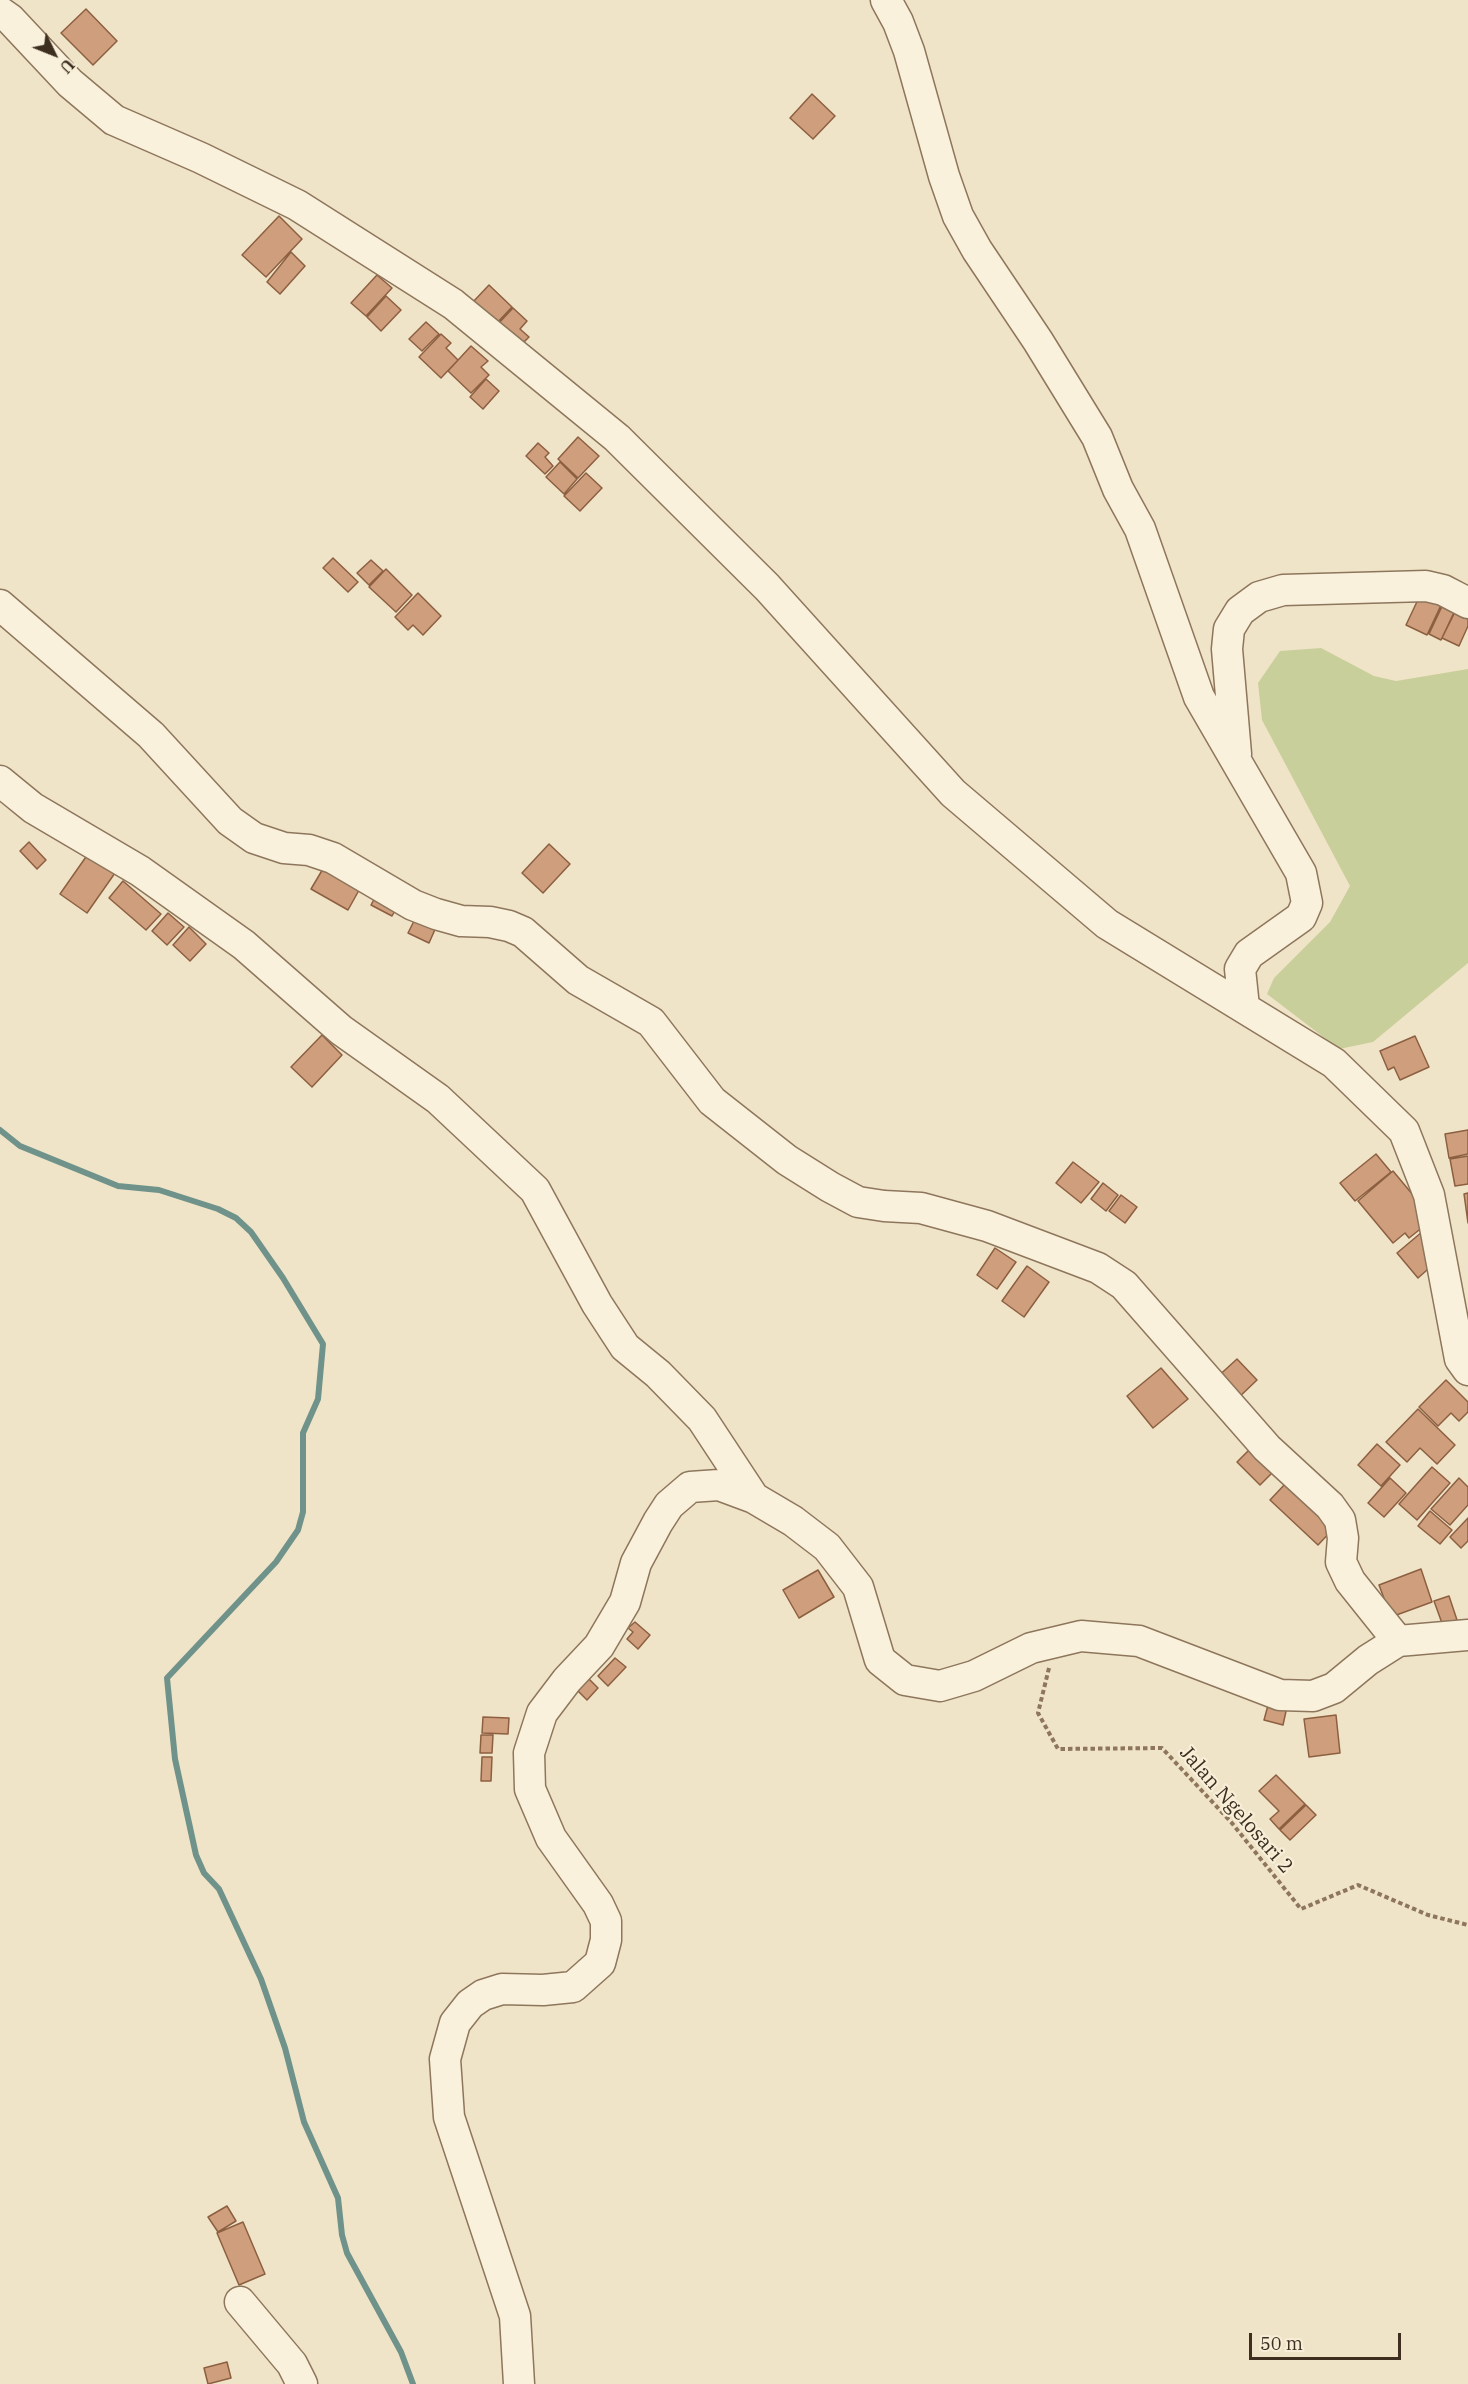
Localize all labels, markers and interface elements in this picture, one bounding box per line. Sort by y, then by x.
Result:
north arrow [24,24,84,84]
text: U [56,55,79,78]
street label: Jalan Ngelosari 2 [1174,1741,1298,1879]
scale bar [1252,2321,1404,2359]
text: 50 m [1260,2332,1303,2355]

